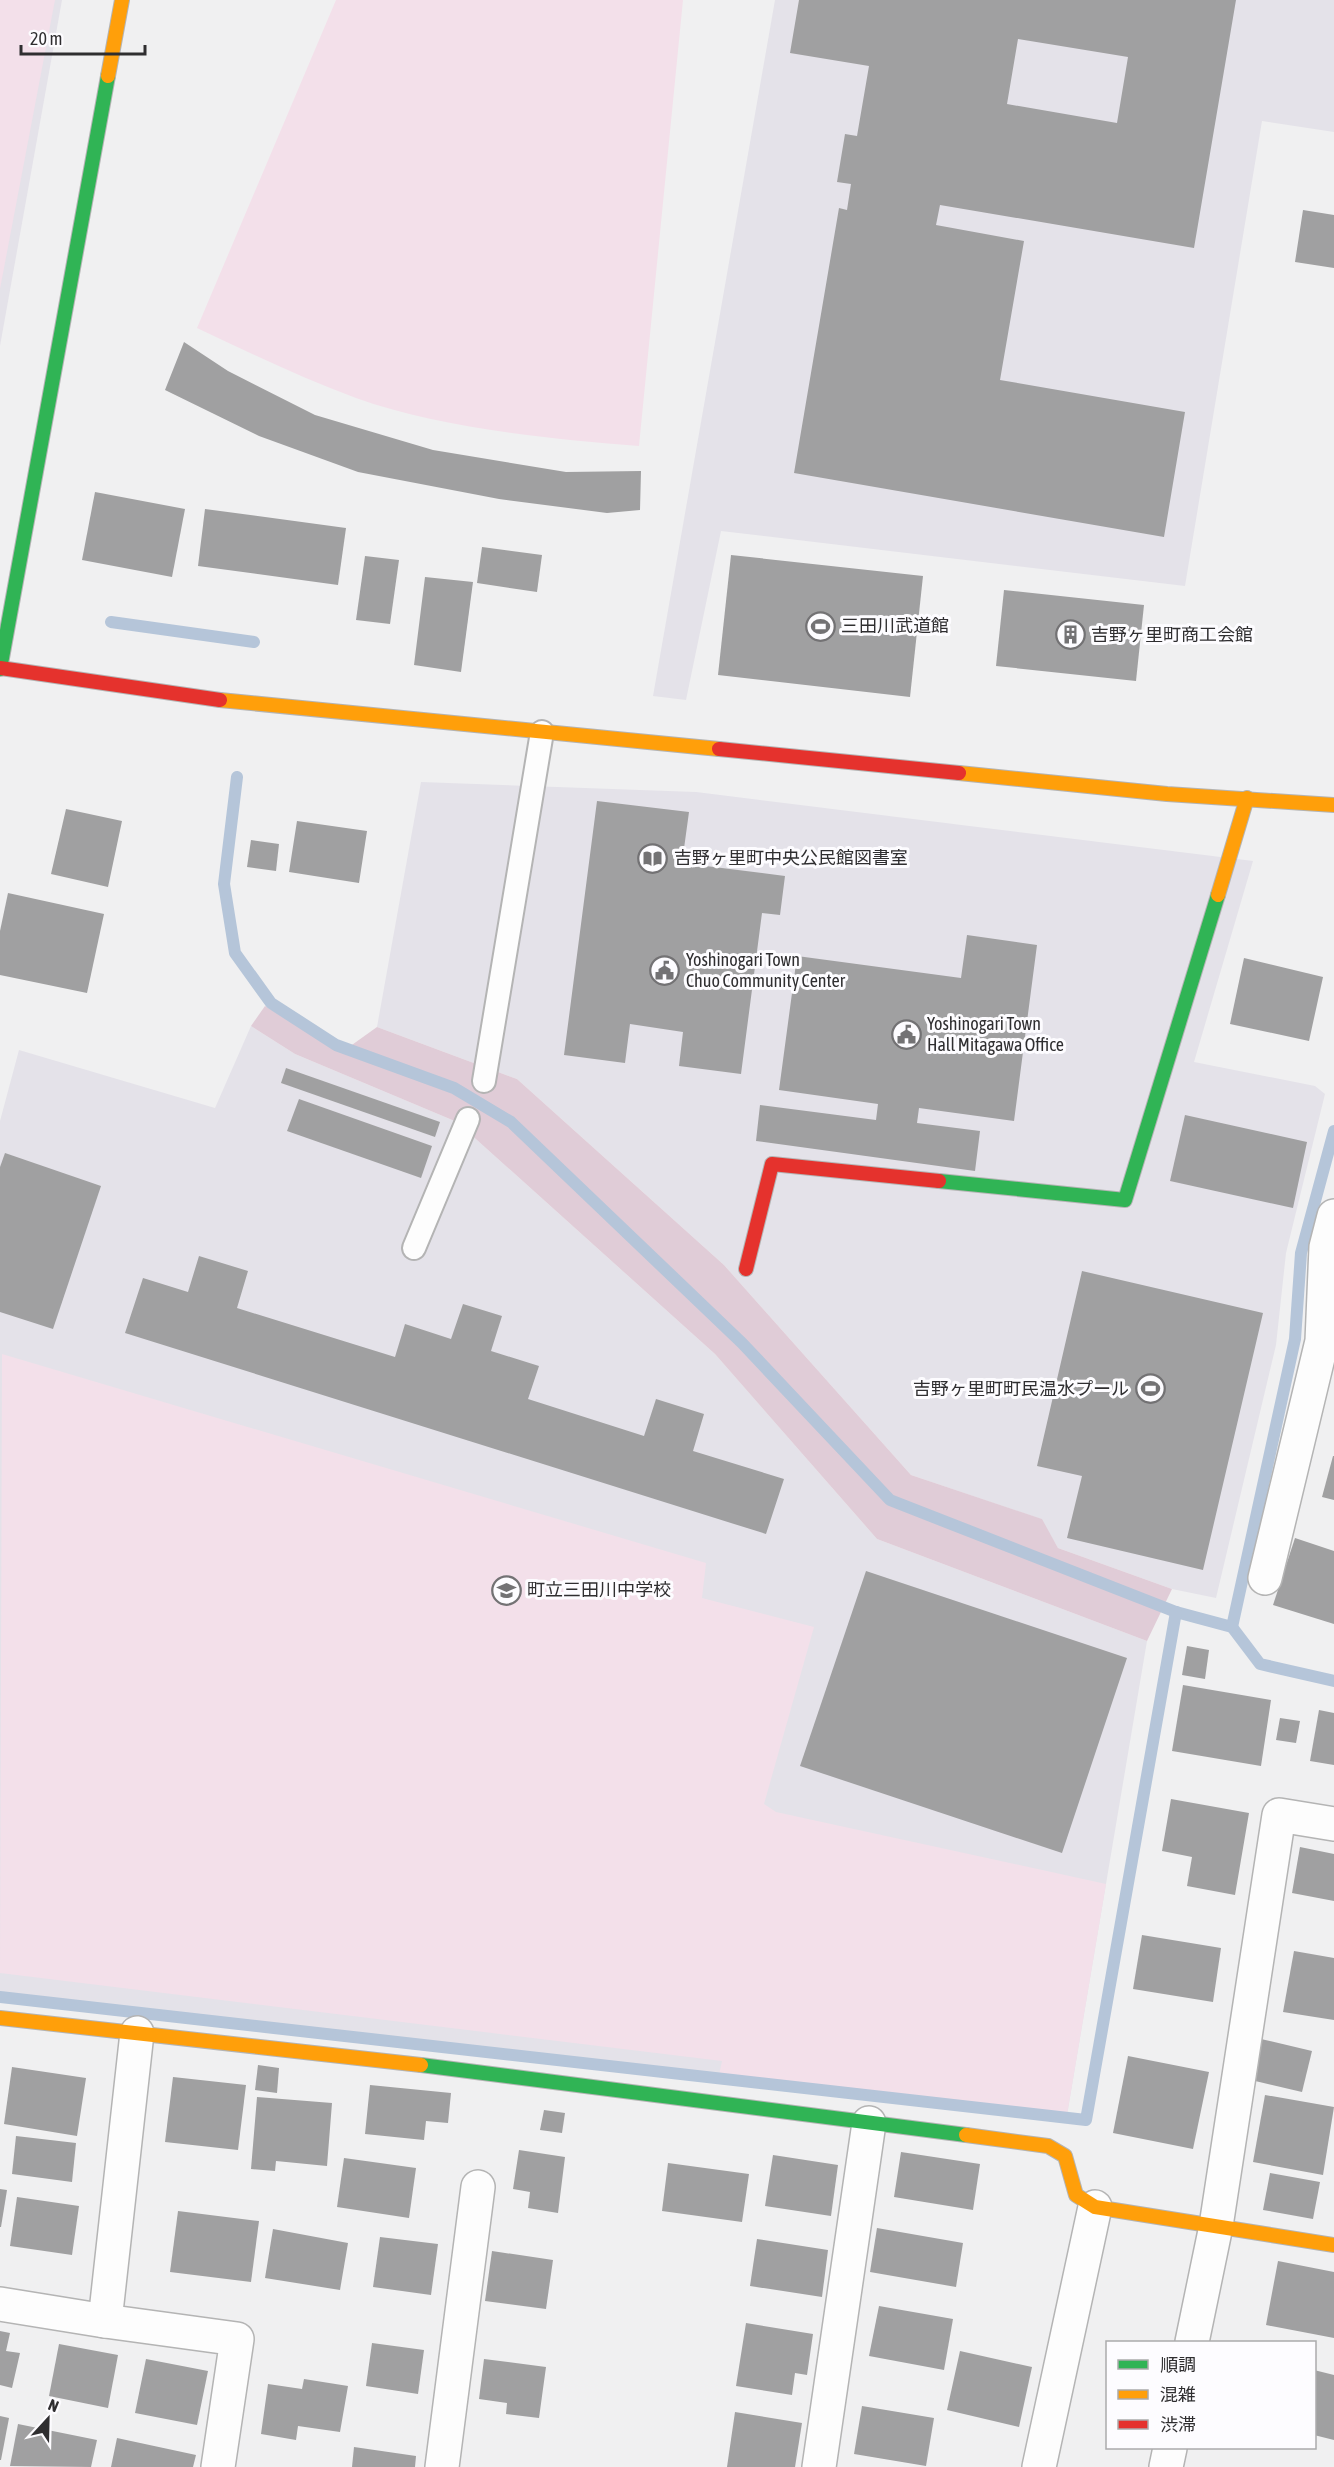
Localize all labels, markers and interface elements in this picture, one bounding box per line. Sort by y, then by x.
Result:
scale bar [21,18,146,56]
text: 20 m [30,28,62,49]
sports icon: 三田川武道館 [804,610,836,642]
place label: 三田川武道館 [841,615,949,636]
building icon: 吉野ヶ里町商工会館 [1054,619,1086,651]
place label: 吉野ヶ里町商工会館 [1091,624,1253,645]
library icon: 吉野ヶ里町中央公民館図書室 [637,842,669,874]
place label: 吉野ヶ里町中央公民館図書室 [674,847,908,868]
place label: Yoshinogari Town Chuo Community Center [686,949,846,991]
public building icon: Yoshinogari Town Chuo Community Center [649,954,681,986]
place label: Yoshinogari Town Hall Mitagawa Office [927,1013,1064,1055]
public building icon: Yoshinogari Town Hall Mitagawa Office [890,1018,922,1050]
sports icon: 吉野ヶ里町町民温水プール [1134,1373,1166,1405]
place label: 吉野ヶ里町町民温水プール [913,1378,1129,1399]
school or university icon: 町立三田川中学校 [490,1574,522,1606]
place label: 町立三田川中学校 [527,1579,671,1600]
legend [1106,2341,1316,2449]
text: 順調 [1160,2354,1196,2375]
text: 混雑 [1160,2384,1196,2405]
north arrow [18,2389,78,2449]
text: N [46,2395,61,2415]
text: 渋滞 [1160,2414,1196,2435]

